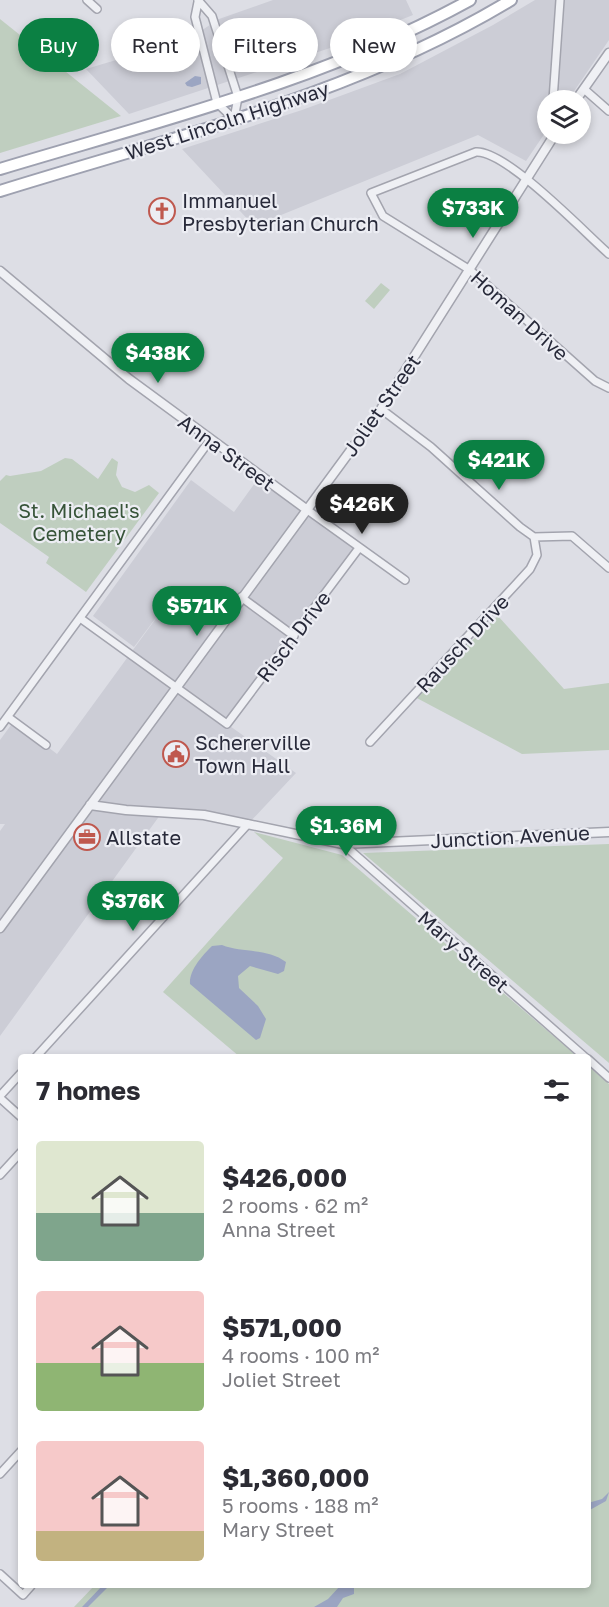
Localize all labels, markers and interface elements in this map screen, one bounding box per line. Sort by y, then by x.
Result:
chip: Buy [18,18,99,72]
chip: Rent [111,18,200,72]
chip: Filters [212,18,318,72]
chip: New [330,18,417,72]
street label: West Lincoln Highway [122,76,332,164]
map controls [537,90,591,144]
button: layers [537,90,591,144]
place label: Immanuel Presbyterian Church [182,188,379,235]
pin: $733K [431,188,515,239]
text: $733K [441,195,505,219]
church icon: Immanuel Presbyterian Church [147,196,177,226]
street label: Homan Drive [466,265,574,365]
pin: $438K [116,333,200,384]
text: $438K [125,340,191,364]
street label: Joliet Street [337,350,425,460]
street label: Anna Street [174,409,280,495]
pin: $421K [457,440,541,491]
text: $421K [468,447,530,471]
pin: $426K [320,484,404,535]
text: $426K [329,491,395,515]
park label: St. Michael's Cemetery [18,498,140,545]
pin: $571K [155,586,239,637]
street label: Risch Drive [251,586,335,686]
street label: Rausch Drive [411,589,513,697]
text: $571K [166,593,228,617]
place label: Schererville Town Hall [195,730,311,777]
public building icon: Schererville Town Hall [161,739,191,769]
pin: $1.36M [297,806,395,857]
text: $1.36M [310,813,382,837]
street label: Junction Avenue [430,820,590,852]
office icon: Allstate [72,822,102,852]
place label: Allstate [106,825,181,849]
pin: $376K [91,881,175,932]
text: $376K [101,888,165,912]
street label: Mary Street [414,905,514,997]
icon: filters [540,1074,573,1107]
text: 7 homes [36,1075,141,1106]
text: $426,000 [222,1162,347,1193]
icon: home [84,1165,156,1237]
text: 2 rooms · 62 m² [222,1193,368,1217]
text: Anna Street [222,1217,336,1241]
text: $571,000 [222,1312,342,1343]
icon: home [84,1315,156,1387]
text: 4 rooms · 100 m² [222,1343,380,1367]
text: Joliet Street [222,1367,341,1391]
text: $1,360,000 [222,1462,369,1493]
icon: home [84,1465,156,1537]
text: 5 rooms · 188 m² [222,1493,379,1517]
text: Mary Street [222,1517,334,1541]

